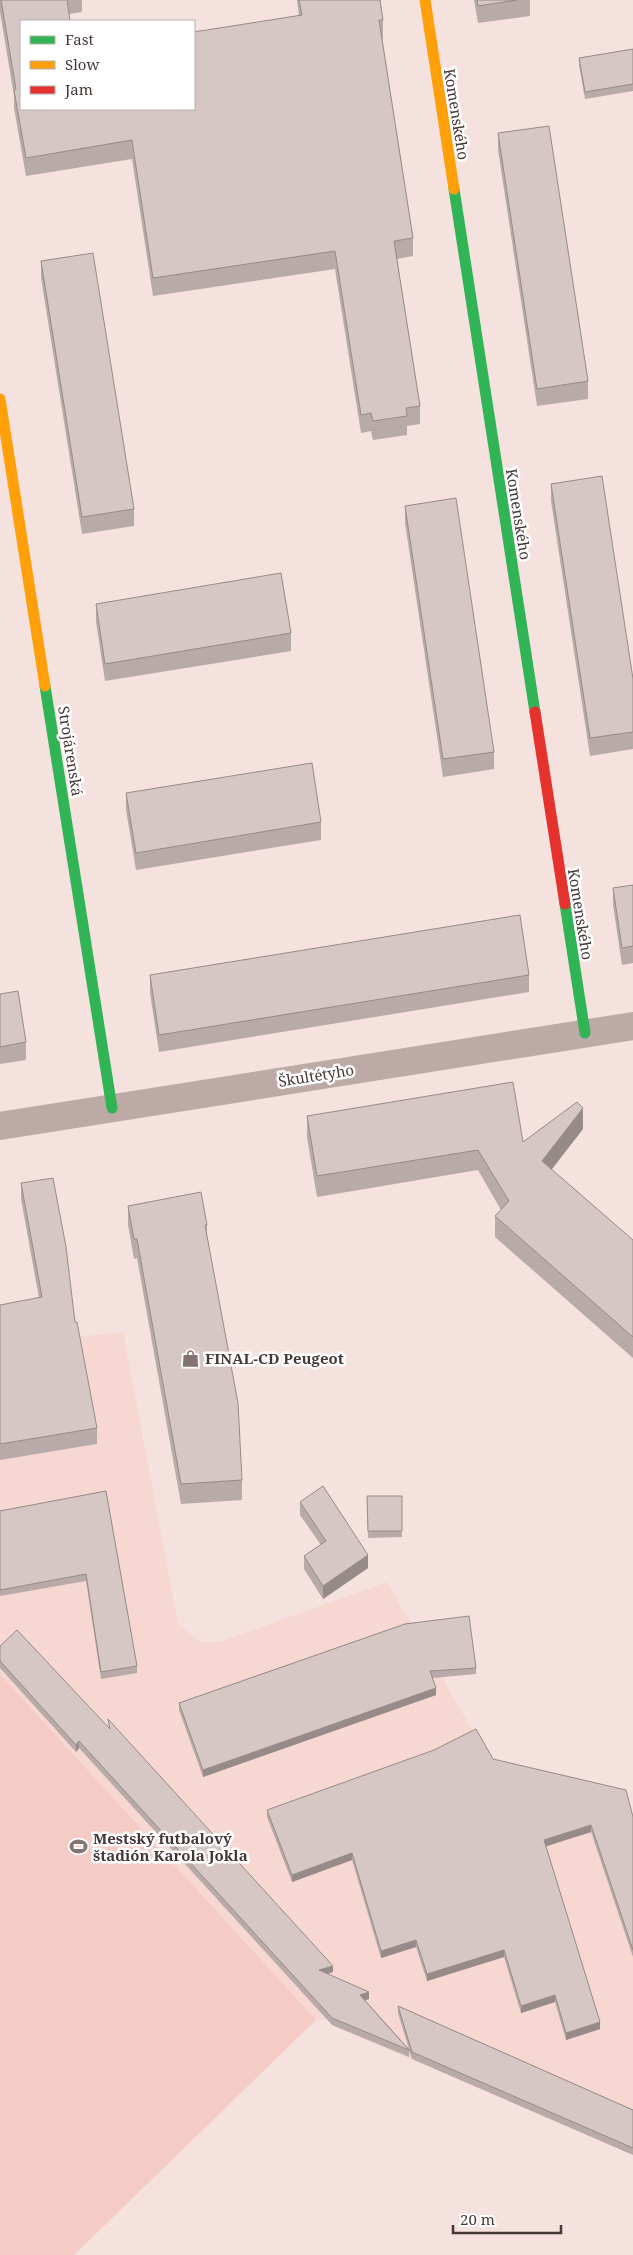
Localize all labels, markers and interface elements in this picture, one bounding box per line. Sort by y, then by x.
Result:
legend [20,20,195,110]
text: Fast [65,29,94,49]
text: Slow [65,54,99,74]
street label: Komenského [440,67,474,161]
text: Jam [64,79,93,99]
street label: Komenského [502,467,536,561]
street label: Strojárenská [54,705,88,797]
street label: Komenského [564,867,598,961]
street label: Škultétyho [277,1059,355,1091]
shop icon: FINAL-CD Peugeot [181,1348,201,1368]
place label: FINAL-CD Peugeot [205,1348,344,1368]
place label: Mestský futbalový štadión Karola Jokla [93,1828,248,1865]
sports icon: Mestský futbalový štadión Karola Jokla [69,1837,89,1857]
scale bar [453,2202,560,2234]
text: 20 m [460,2209,495,2229]

